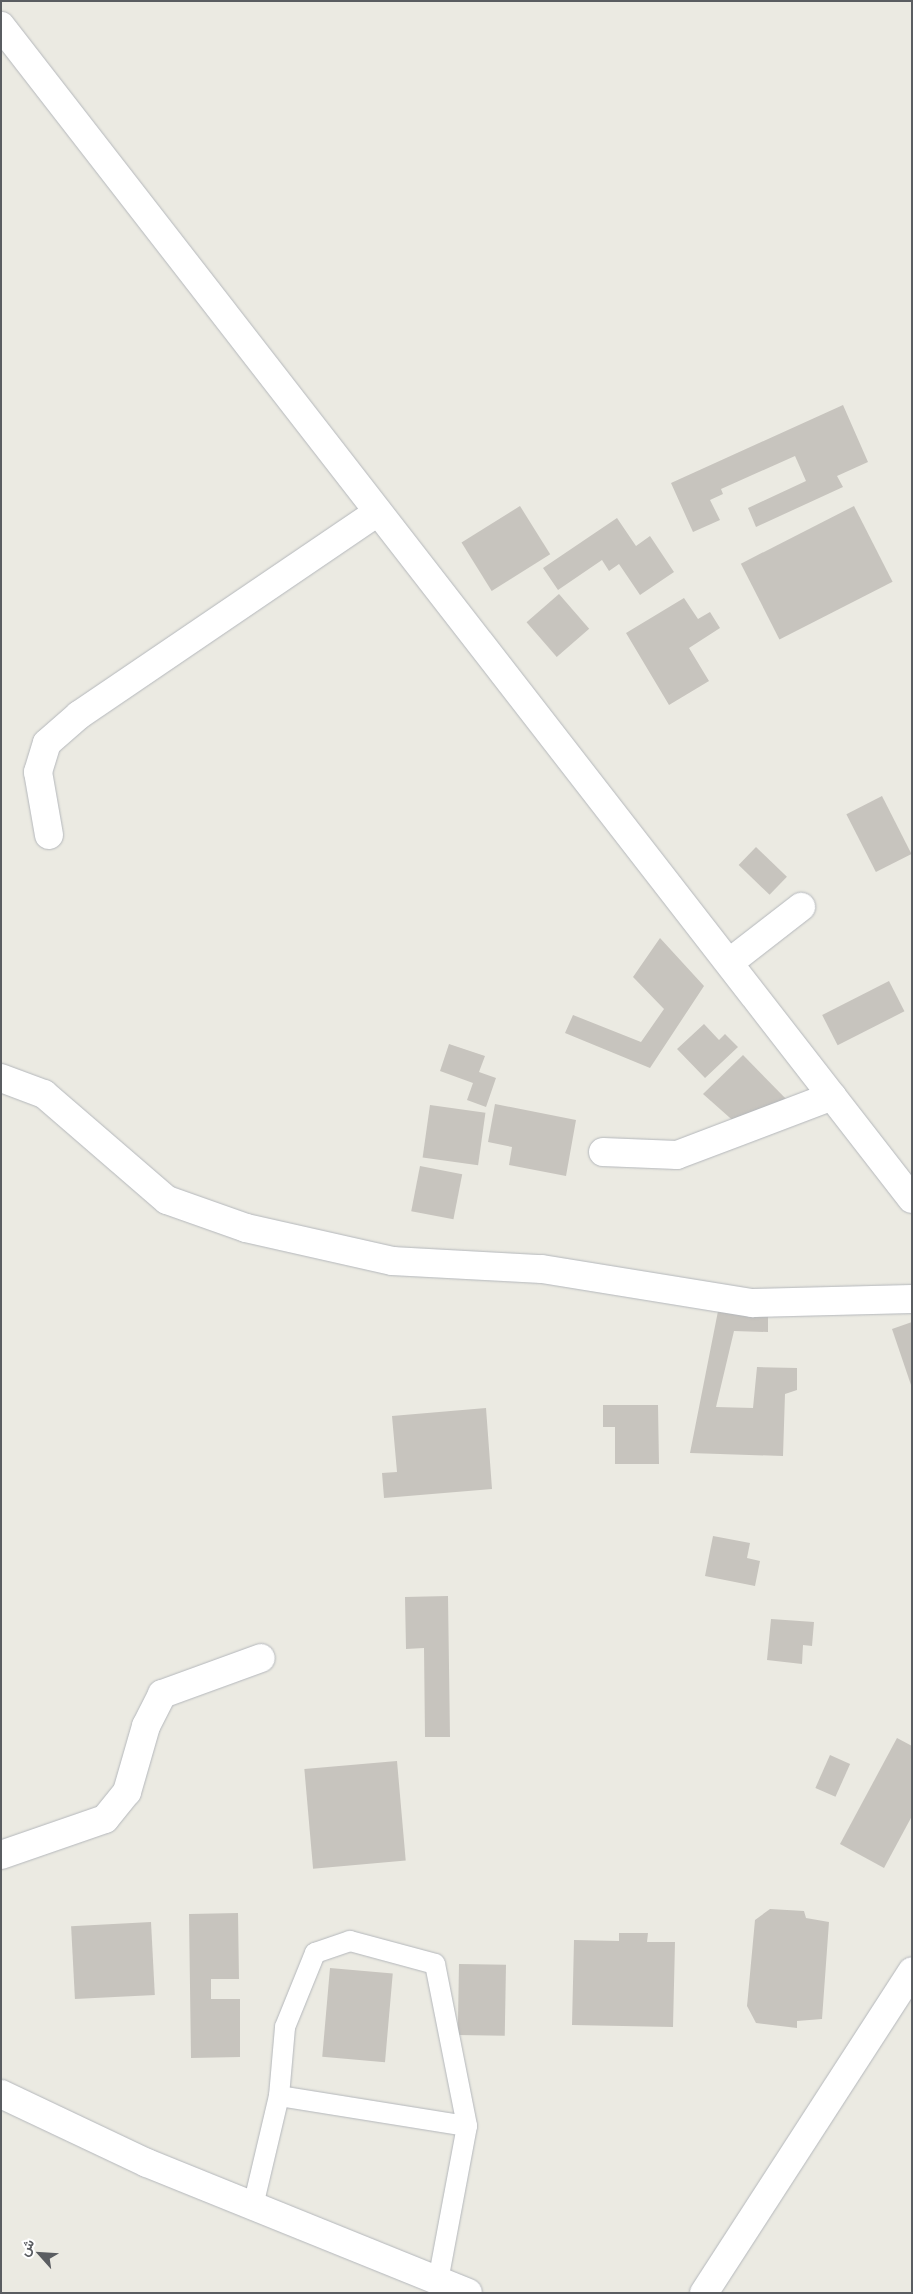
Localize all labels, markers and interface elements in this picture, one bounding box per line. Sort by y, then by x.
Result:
north arrow [15,2229,65,2279]
text: ش [15,2236,37,2259]

